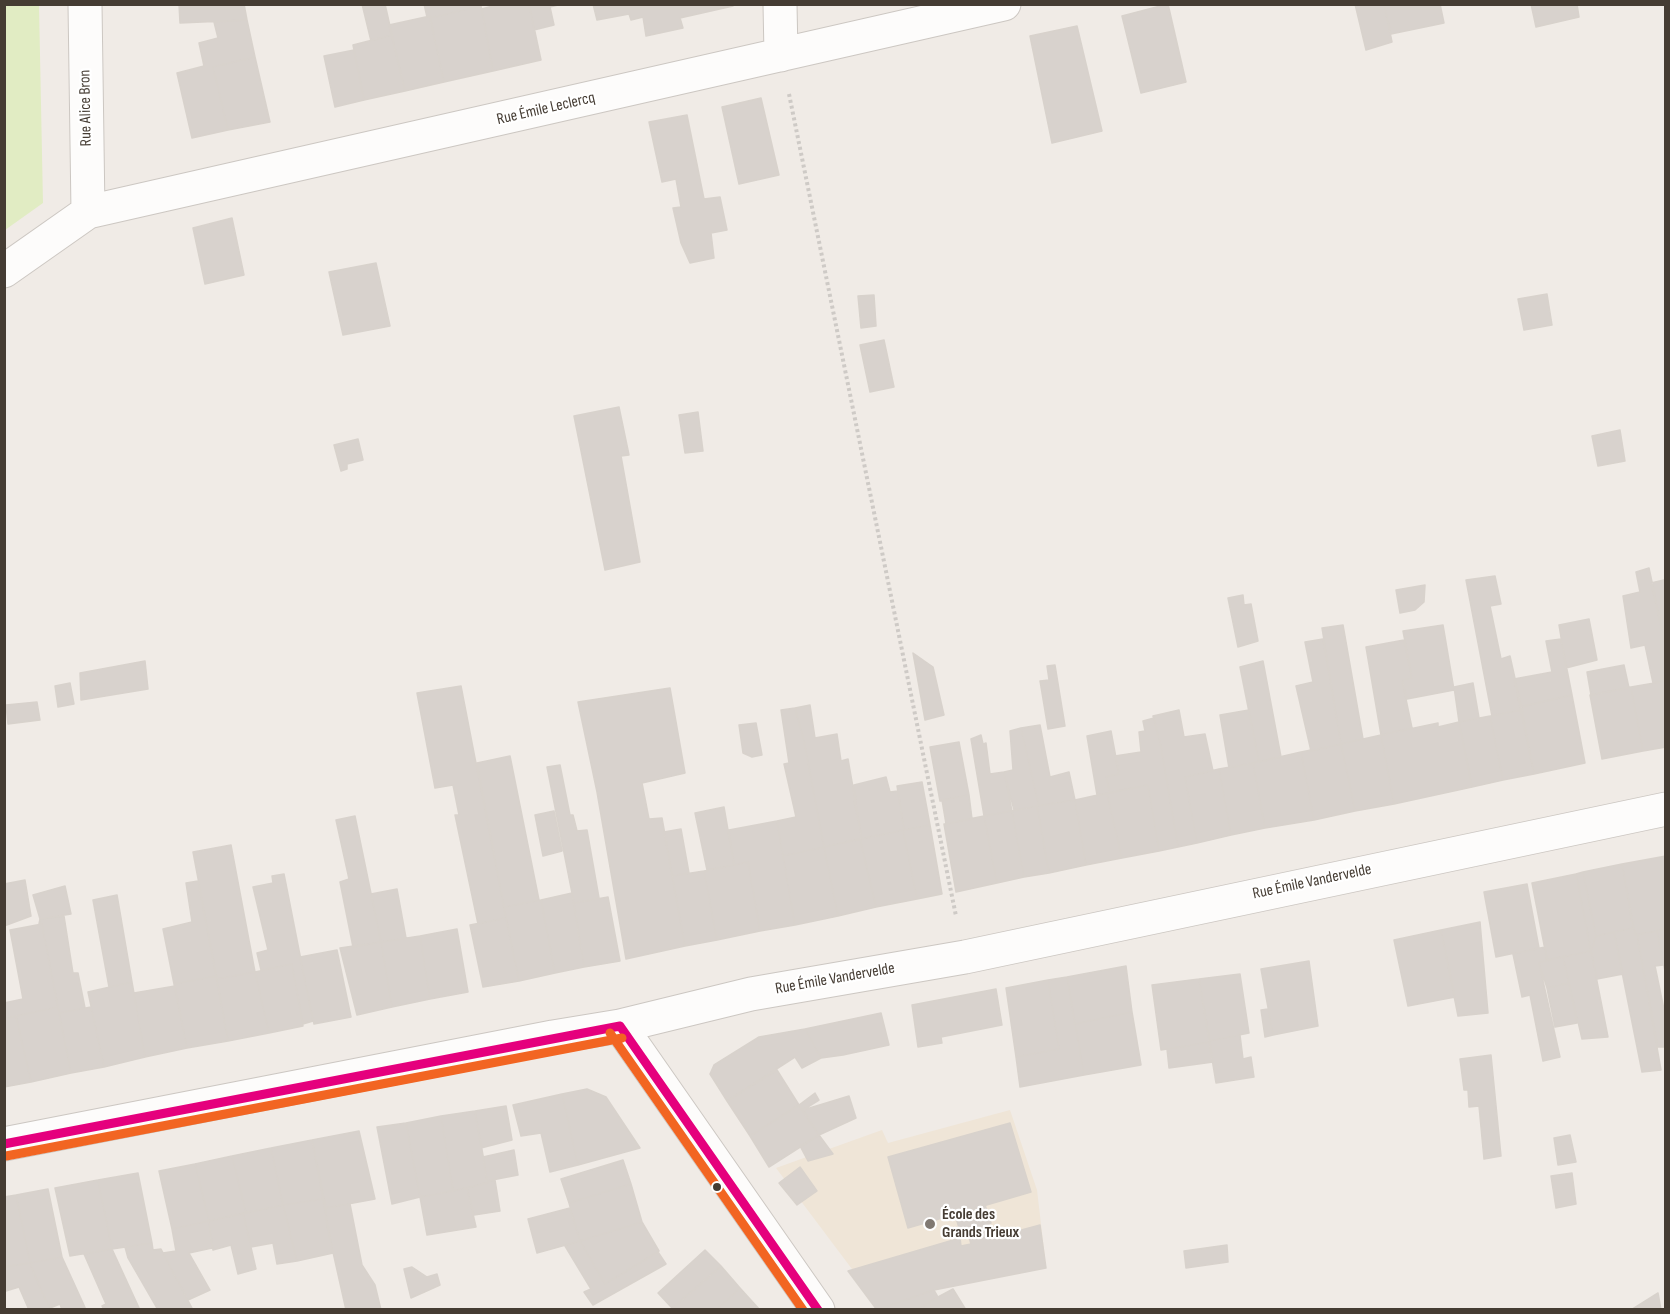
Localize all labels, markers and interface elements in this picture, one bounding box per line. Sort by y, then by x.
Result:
street label: Rue Alice Bron [76,70,96,146]
street label: Rue Émile Leclercq [495,88,597,130]
street label: Rue Émile Vandervelde [1251,860,1373,904]
street label: Rue Émile Vandervelde [774,959,896,999]
unlabelled marker [711,1181,723,1193]
place label: École des Grands Trieux [942,1205,1019,1243]
marker: École des Grands Trieux [923,1217,937,1231]

